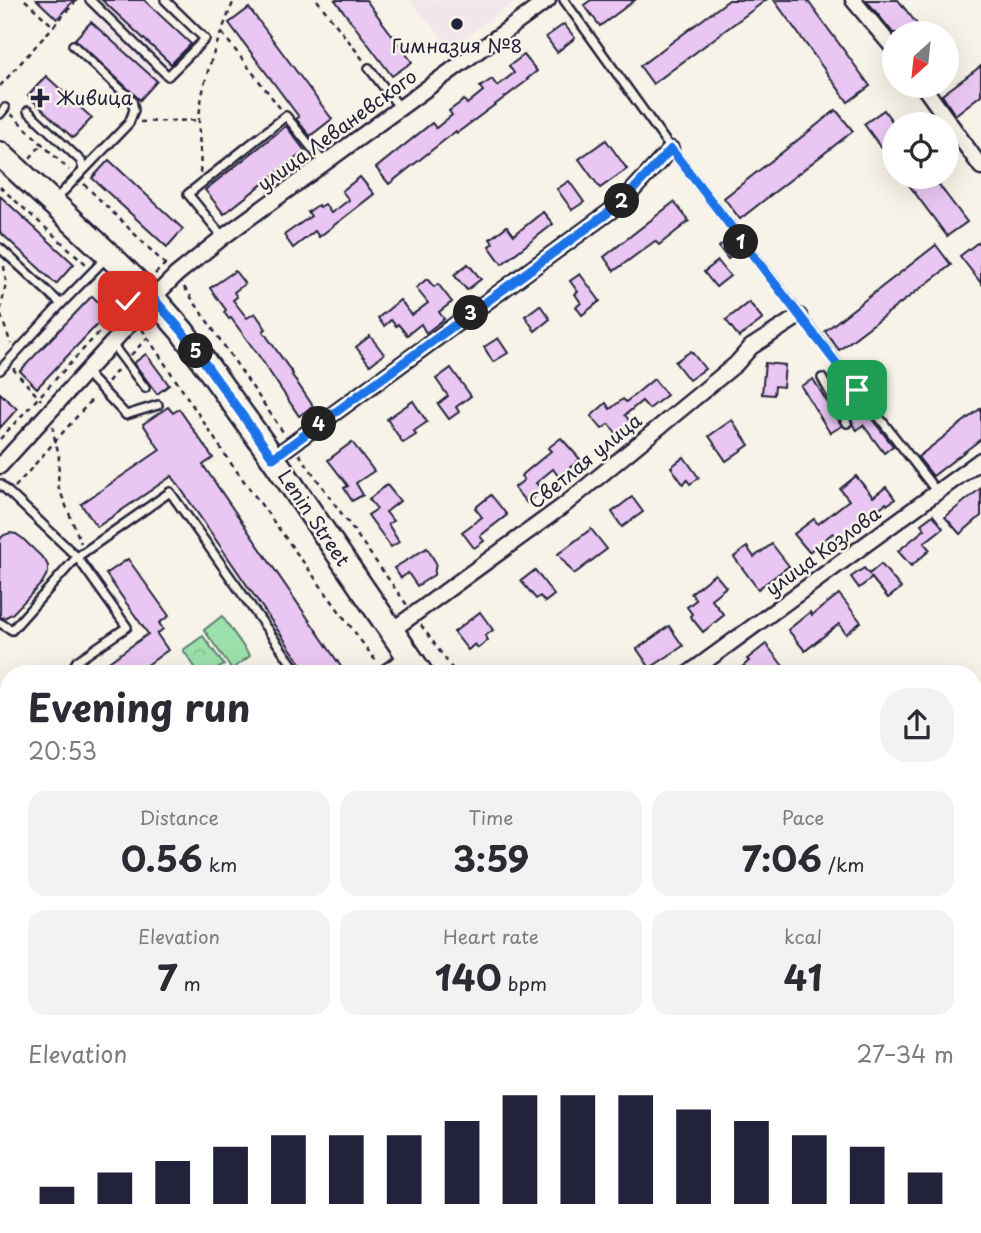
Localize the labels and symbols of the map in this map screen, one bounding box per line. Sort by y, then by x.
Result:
marker: Гимназия №8 [449,16,465,32]
north arrow [882,21,959,98]
place label: Гимназия №8 [392,31,522,59]
street label: улица Леваневского [251,62,422,197]
place label: Живица [56,83,133,111]
marker: Живица [30,88,50,108]
pin: 2 [604,184,640,218]
pin: 1 [724,224,758,260]
pin [98,271,158,331]
pin: 3 [454,296,489,330]
pin: 5 [178,334,214,368]
pin [827,360,887,420]
pin: 4 [302,406,336,442]
street label: Светлая улица [522,406,647,515]
street label: Lenin Street [272,463,358,572]
street label: улица Козлова [759,499,886,602]

